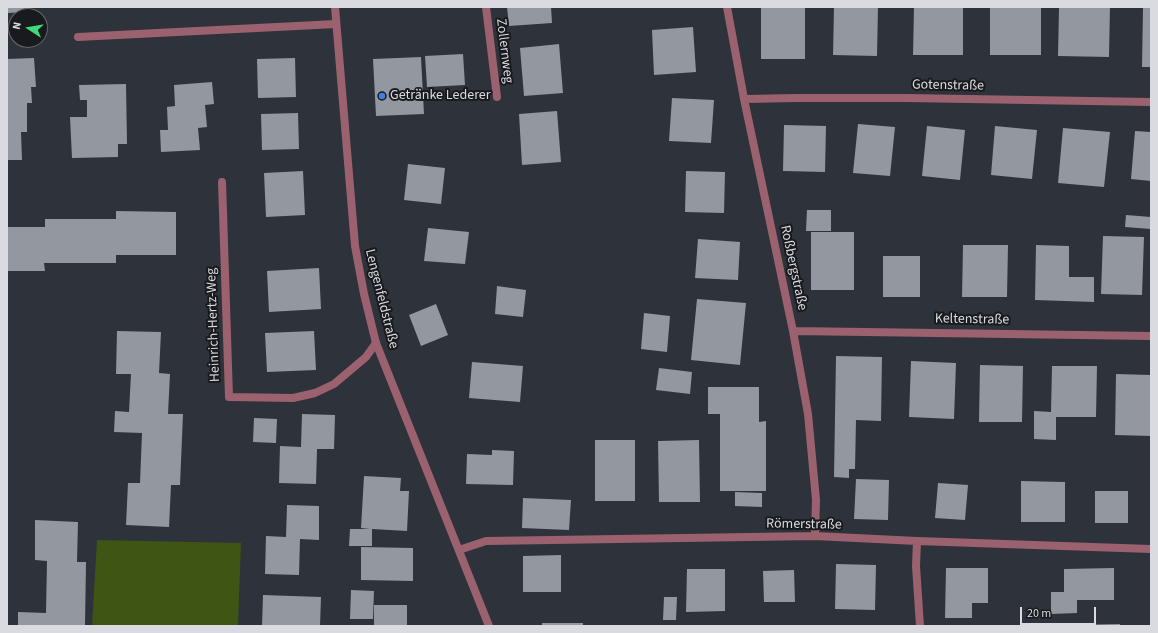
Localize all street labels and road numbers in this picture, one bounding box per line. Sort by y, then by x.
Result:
street label: Zollernweg [492,18,516,84]
street label: Gotenstraße [912,77,984,95]
street label: Roßbergstraße [776,224,810,312]
street label: Lengenfeldstraße [361,248,401,350]
street label: Heinrich-Hertz-Weg [204,268,224,382]
street label: Keltenstraße [935,311,1009,329]
street label: Römerstraße [766,516,842,534]

